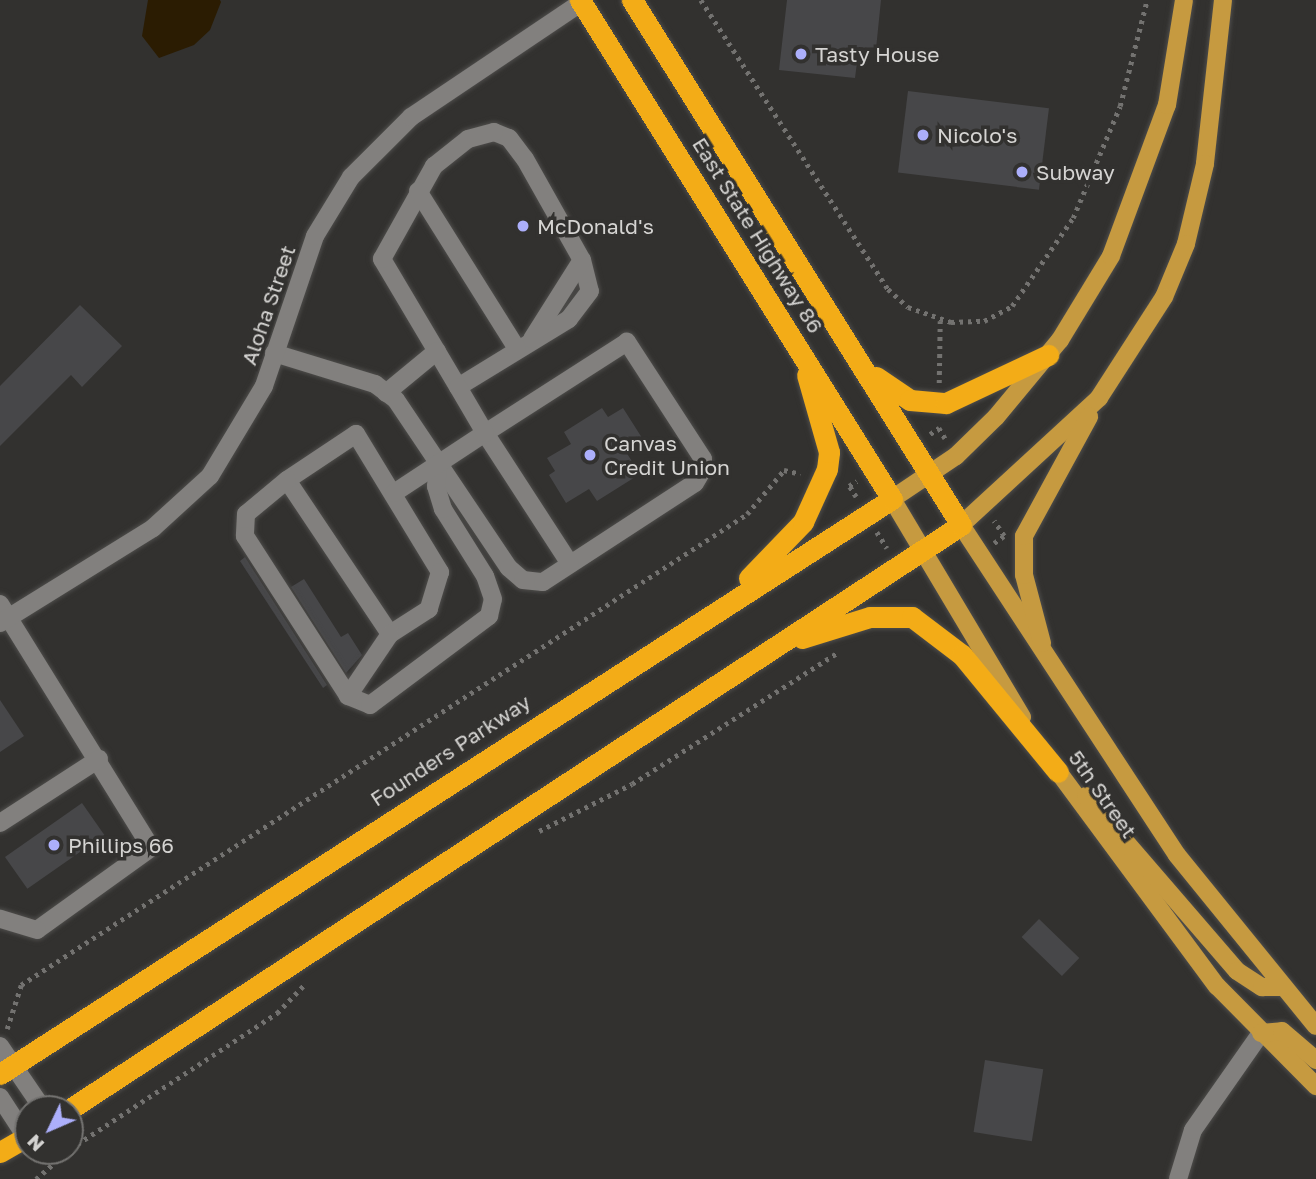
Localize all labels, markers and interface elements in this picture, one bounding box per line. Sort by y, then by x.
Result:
place label: Tasty House [815,41,940,67]
marker: Tasty House [793,46,809,62]
place label: Nicolo's [937,122,1017,148]
marker: Nicolo's [915,127,931,143]
street label: East State Highway 86 [687,133,829,337]
place label: Subway [1036,159,1115,185]
marker: Subway [1014,164,1030,180]
place label: McDonald's [537,213,654,239]
marker: McDonald's [515,218,531,234]
street label: Aloha Street [236,242,300,368]
place label: Canvas Credit Union [604,430,730,480]
marker: Canvas Credit Union [582,447,598,463]
street label: Founders Parkway [365,689,535,811]
street label: 5th Street [1064,745,1142,843]
place label: Phillips 66 [68,832,174,858]
marker: Phillips 66 [46,837,62,853]
north arrow [14,1095,84,1165]
text: N [22,1130,48,1157]

